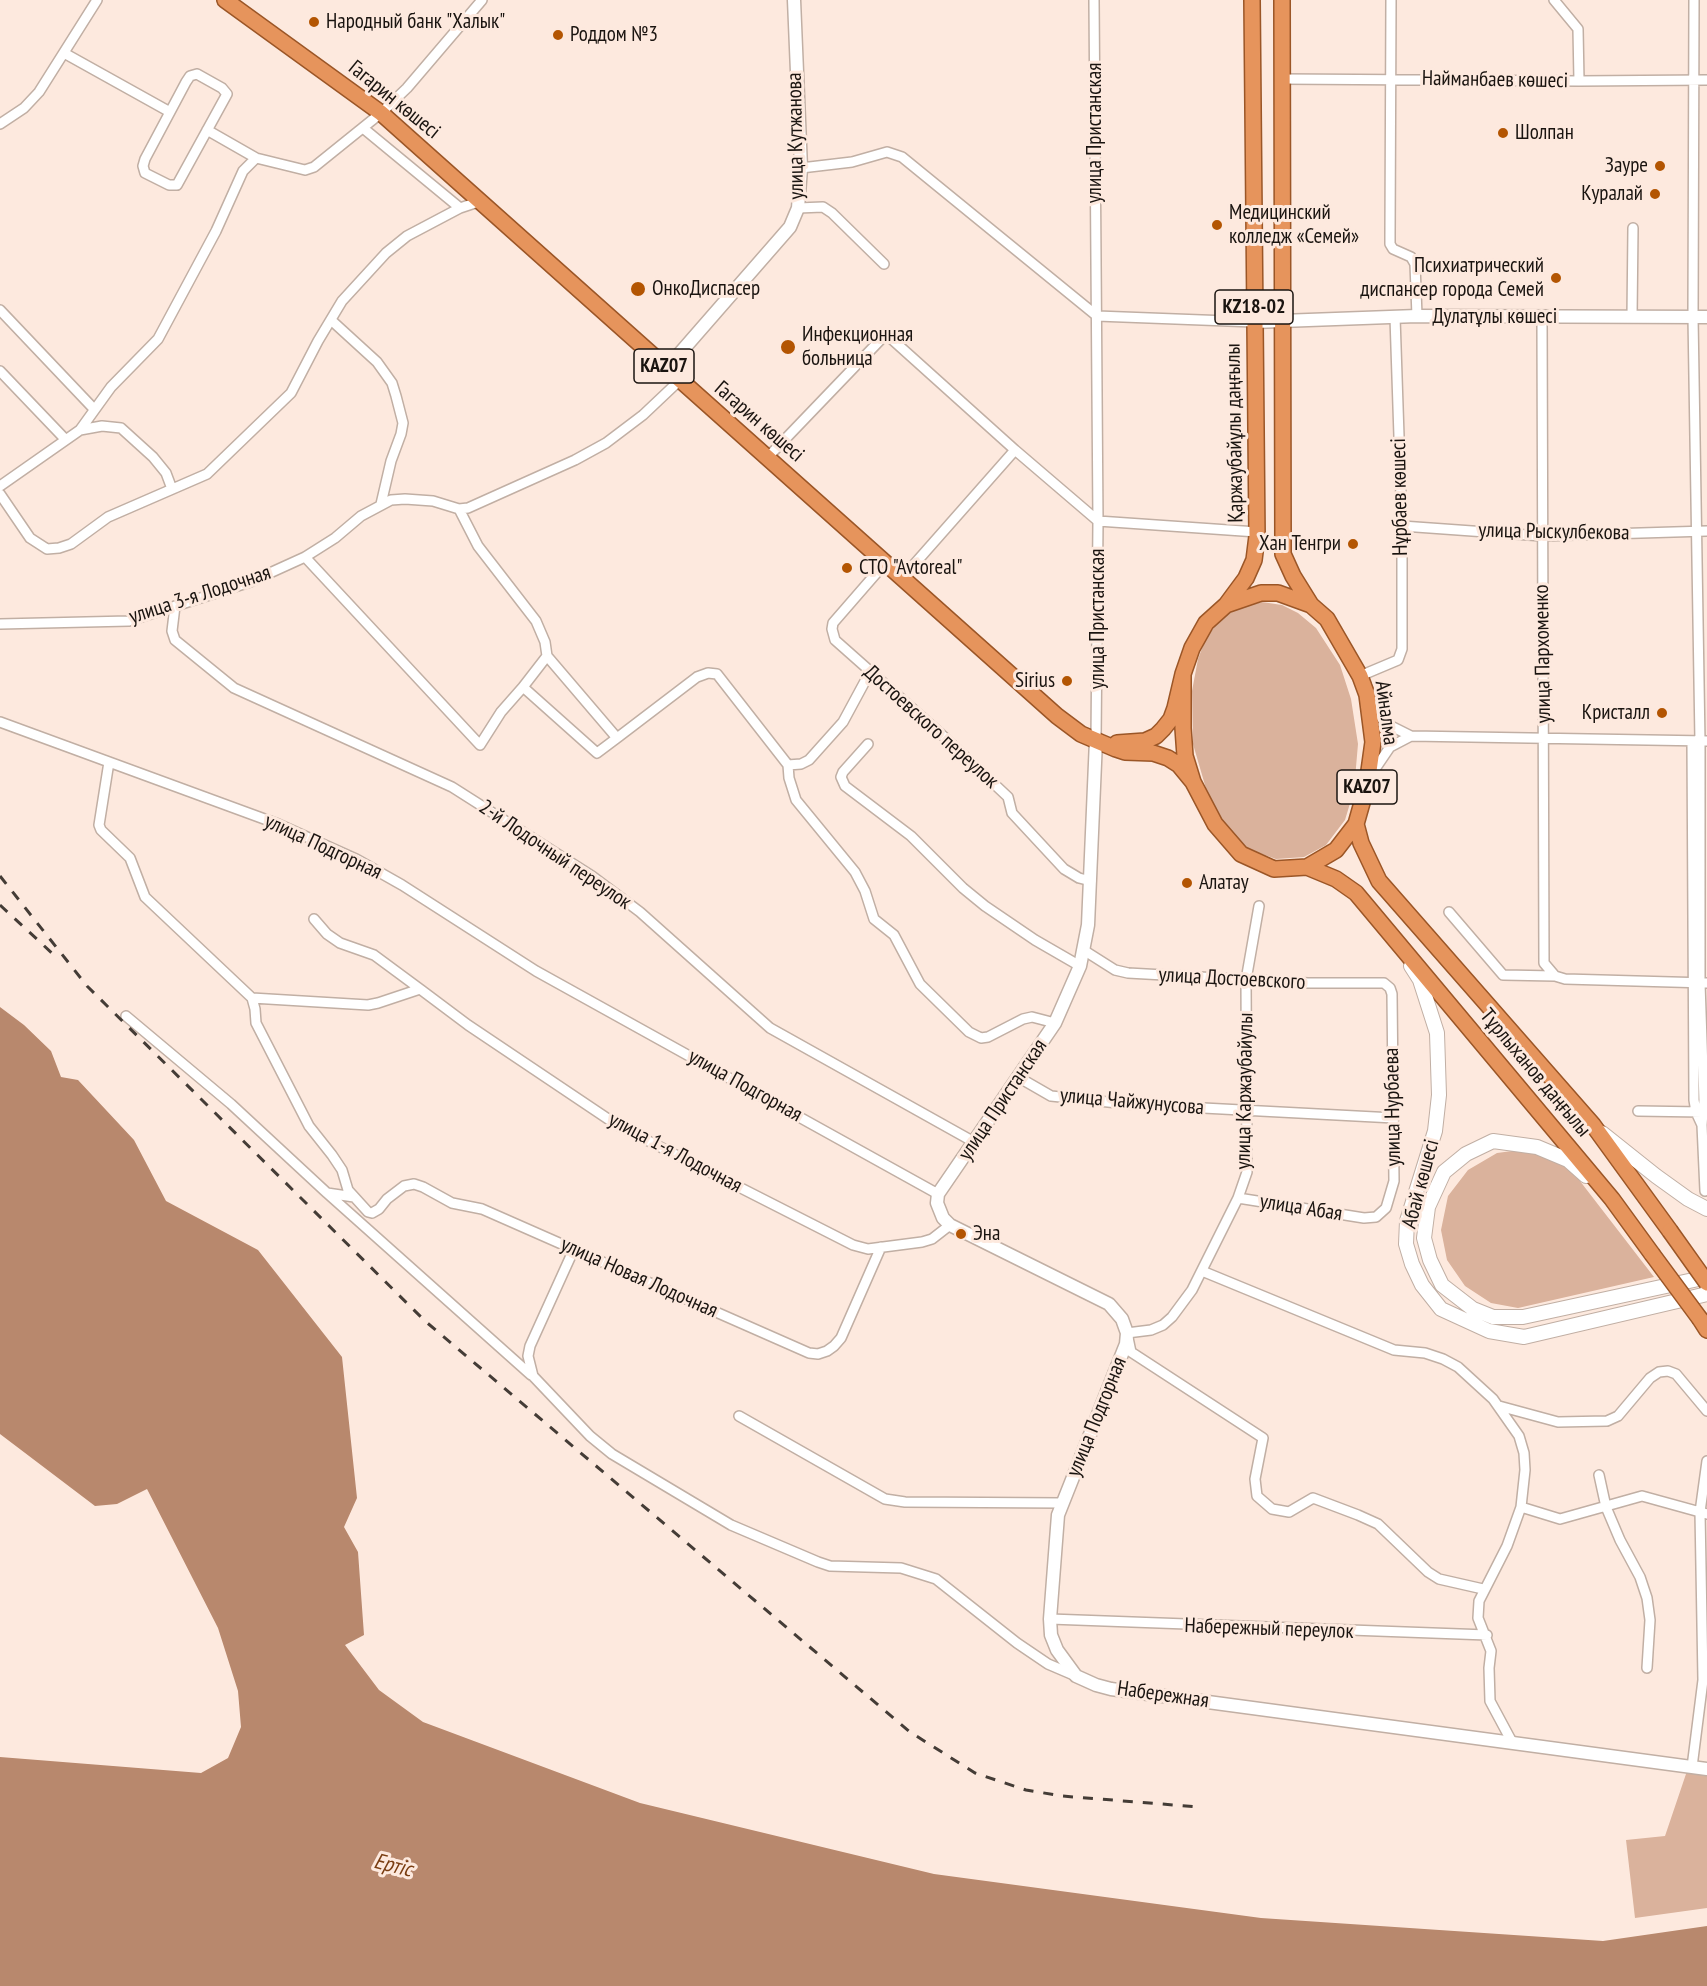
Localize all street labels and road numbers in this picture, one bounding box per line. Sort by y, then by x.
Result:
street label: Гагарин көшесі [343,55,445,145]
street label: улица Пристанская [1082,63,1108,203]
street label: Найманбаев көшесі [1422,66,1568,94]
street label: улица Кутжанова [782,72,810,200]
road number: KZ18-02 [1215,290,1293,324]
street label: Дулатұлы көшесі [1433,304,1557,330]
street label: Қаржаубайұлы даңғылы [1221,343,1249,523]
road number: KAZ07 [634,349,694,383]
street label: Гагарин көшесі [709,376,809,468]
street label: Нұрбаев көшесі [1386,438,1414,556]
street label: улица Рыскулбекова [1478,518,1630,546]
street label: улица Пристанская [1085,549,1111,689]
street label: улица 3-я Лодочная [126,560,274,630]
street label: улица Пархоменко [1529,584,1557,724]
street label: Достоевского переулок [858,660,1004,794]
street label: Айналма [1369,679,1403,747]
road number: KAZ07 [1337,770,1397,804]
street label: 2-й Лодочный переулок [474,795,636,915]
street label: улица Подгорная [260,809,386,885]
street label: улица Достоевского [1158,963,1306,995]
street label: Тұрлыханов даңғылы [1474,1004,1596,1142]
street label: улица Каржаубайулы [1231,1012,1259,1170]
street label: улица Пристанская [953,1035,1053,1165]
street label: улица Подгорная [683,1044,807,1128]
street label: улица Нурбаева [1379,1047,1407,1167]
street label: улица Чайжунусова [1059,1083,1205,1121]
street label: улица 1-я Лодочная [604,1107,746,1199]
street label: Абай көшесі [1397,1137,1445,1231]
street label: улица Абая [1258,1189,1344,1227]
street label: улица Новая Лодочная [557,1232,721,1324]
street label: улица Подгорная [1062,1354,1132,1480]
street label: Набережный переулок [1184,1613,1354,1645]
street label: Набережная [1116,1676,1210,1714]

